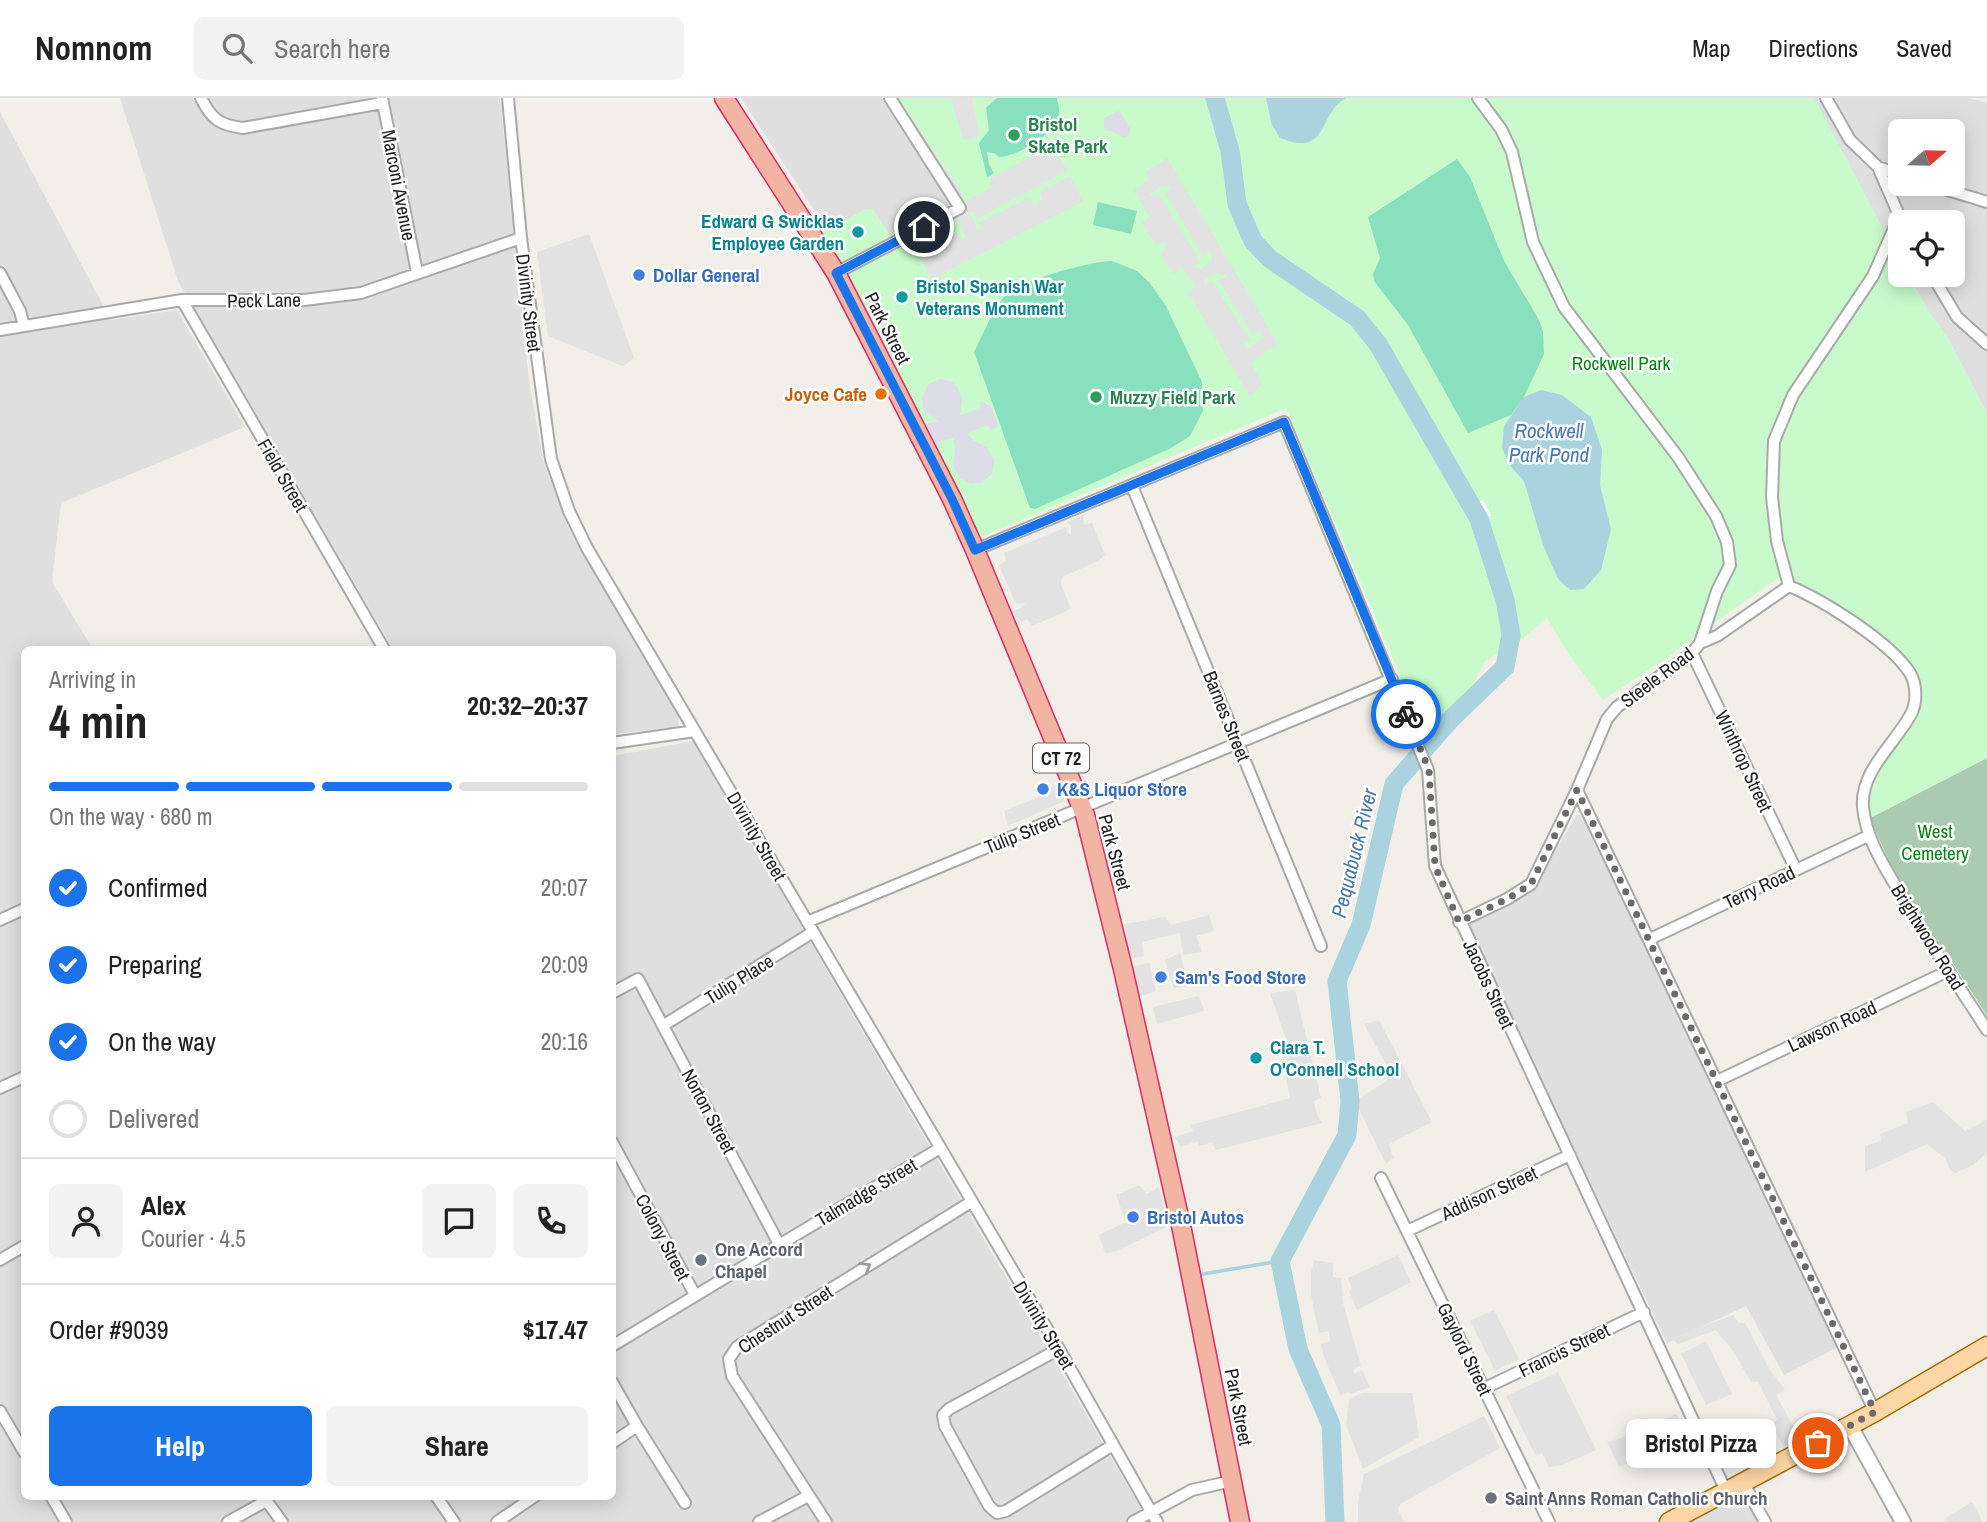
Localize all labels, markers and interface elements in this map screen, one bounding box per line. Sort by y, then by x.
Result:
search box [194,17,684,80]
text: Nomnom [35,26,152,70]
icon: search [218,29,256,67]
text: Search here [274,31,390,66]
text: Map [1692,32,1730,64]
text: Directions [1768,32,1858,64]
text: Saved [1896,32,1952,64]
place label: Bristol Skate Park [1028,111,1108,159]
north arrow [1888,119,1965,196]
map controls [1888,119,1965,287]
street label: Marconi Avenue [376,127,422,243]
marker: Bristol Skate Park [1006,127,1022,143]
pin [894,197,954,257]
place label: Edward G Swicklas Employee Garden [701,208,844,256]
icon: home [905,208,943,246]
button: locate [1888,210,1965,287]
marker: Edward G Swicklas Employee Garden [850,224,866,240]
street label: Divinity Street [510,252,548,354]
place label: Dollar General [653,262,760,288]
marker: Dollar General [631,267,647,283]
place label: Bristol Spanish War Veterans Monument [916,273,1064,321]
street label: Peck Lane [227,286,301,314]
street label: Park Street [859,287,918,369]
marker: Bristol Spanish War Veterans Monument [894,289,910,305]
park label: Rockwell Park [1572,350,1671,376]
place label: Joyce Cafe [785,381,867,407]
place label: Muzzy Field Park [1110,384,1236,410]
marker: Joyce Cafe [873,386,889,402]
marker: Muzzy Field Park [1088,389,1104,405]
water label: Rockwell Park Pond [1509,416,1590,469]
street label: Field Street [252,434,315,517]
street label: Steele Road [1615,641,1699,713]
text: Arriving in [49,664,136,695]
street label: Barnes Street [1197,667,1257,766]
courier [1371,679,1441,749]
text: 20:32–20:37 [467,688,588,723]
text: 4 min [49,690,148,752]
icon: bike [1387,695,1425,733]
street label: Winthrop Street [1709,706,1779,817]
road number: CT 72 [1033,744,1089,772]
place label: K&S Liquor Store [1057,776,1187,802]
marker: K&S Liquor Store [1035,781,1051,797]
water label: Pequabuck River [1324,784,1384,921]
street label: Divinity Street [721,787,793,886]
text: On the way · 680 m [49,801,213,832]
street label: Tulip Street [980,806,1064,860]
street label: Park Street [1092,811,1138,894]
park label: West Cemetery [1901,818,1969,866]
street label: Terry Road [1719,859,1799,915]
icon: check [49,869,87,907]
text: Confirmed [108,870,208,905]
text: 20:07 [541,872,588,903]
street label: Brightwood Road [1885,879,1971,995]
street label: Jacobs Street [1457,935,1521,1033]
icon: check [49,946,87,984]
text: Preparing [108,947,202,982]
street label: Tulip Place [700,948,778,1010]
text: 20:09 [541,949,588,980]
place label: Sam's Food Store [1175,964,1306,990]
marker: Sam's Food Store [1153,969,1169,985]
street label: Lawson Road [1783,994,1881,1058]
icon: check [49,1023,87,1061]
text: On the way [108,1024,216,1059]
text: 20:16 [541,1026,588,1057]
place label: Clara T. O'Connell School [1270,1034,1399,1082]
marker: Clara T. O'Connell School [1248,1050,1264,1066]
street label: Norton Street [676,1064,743,1159]
text: Delivered [108,1101,199,1136]
street label: Talmadge Street [811,1151,922,1232]
street label: Addison Street [1436,1159,1542,1227]
button: person [49,1184,123,1258]
button: chat [422,1184,496,1258]
button: phone [514,1184,588,1258]
text: Alex [141,1188,186,1223]
street label: Colony Street [629,1189,697,1285]
place label: Bristol Autos [1147,1204,1244,1230]
marker: Bristol Autos [1125,1209,1141,1225]
text: Courier · 4.5 [141,1223,246,1254]
place label: One Accord Chapel [715,1236,803,1284]
marker: One Accord Chapel [693,1252,709,1268]
one-way arrow [859,1262,872,1275]
street label: Divinity Street [1007,1276,1081,1375]
street label: Chestnut Street [733,1278,838,1359]
street label: Gaylord Street [1431,1298,1499,1400]
text: Order #9039 [49,1312,169,1347]
text: $17.47 [523,1312,588,1347]
street label: Francis Street [1514,1317,1614,1383]
street label: Park Street [1219,1366,1259,1448]
button: Help [49,1406,312,1486]
button: Share [326,1406,588,1486]
pin [1788,1413,1848,1473]
callout: Bristol Pizza [1626,1418,1776,1468]
icon: bag [1799,1424,1837,1462]
text: Bristol Pizza [1645,1428,1757,1459]
place label: Saint Anns Roman Catholic Church [1505,1485,1768,1511]
marker: Saint Anns Roman Catholic Church [1483,1490,1499,1506]

